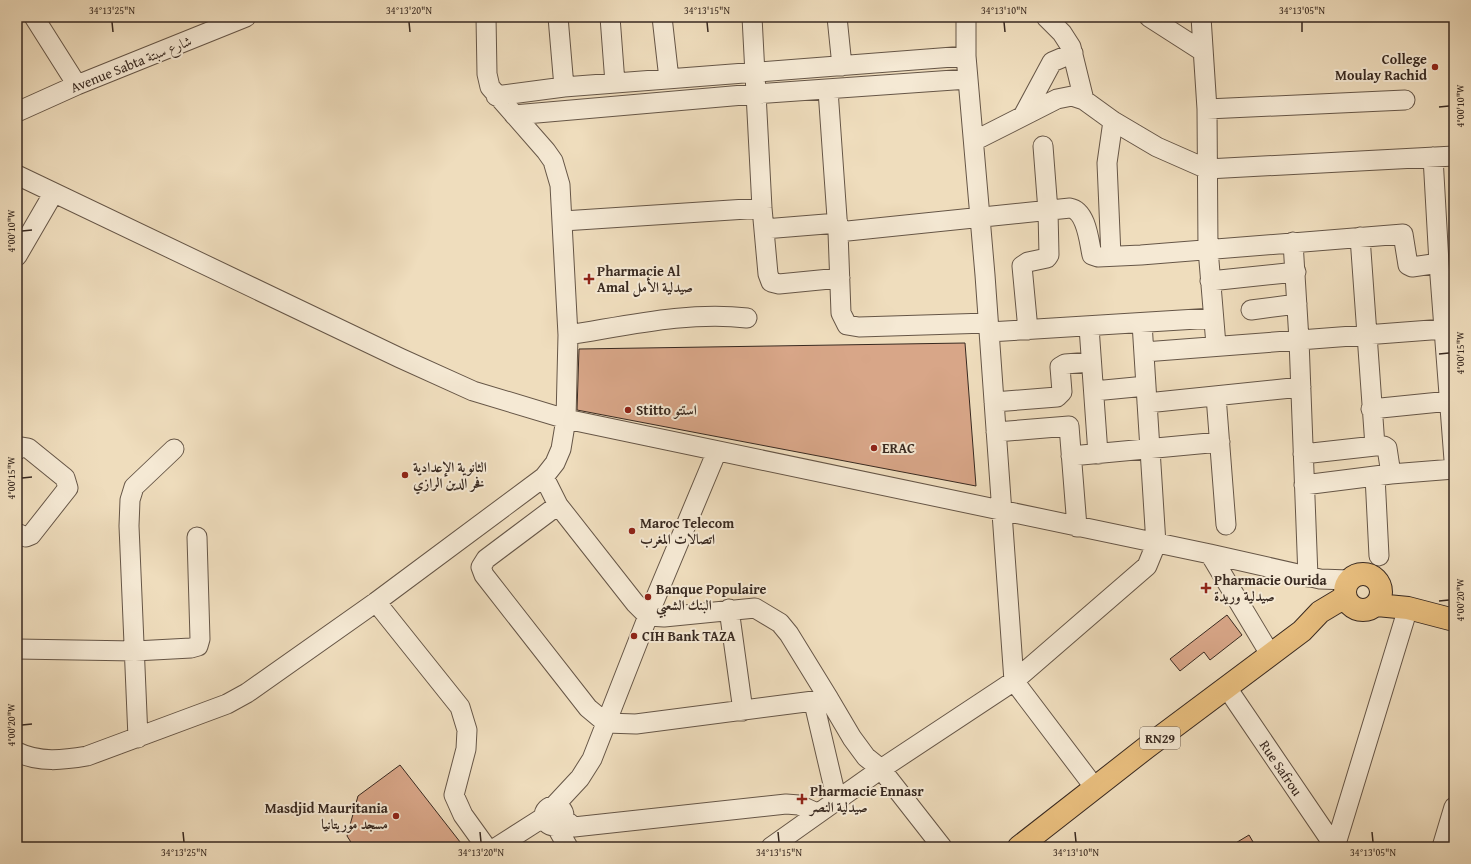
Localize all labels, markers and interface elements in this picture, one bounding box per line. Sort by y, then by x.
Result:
text: 34°13'25"N [89,3,135,18]
text: 34°13'20"N [386,3,432,18]
text: 34°13'15"N [684,3,730,18]
text: 34°13'10"N [981,3,1027,18]
text: 34°13'05"N [1279,3,1325,18]
street label: Avenue Sabta شارع سبتة [67,31,195,99]
place label: College Moulay Rachid [1335,49,1427,85]
marker: College Moulay Rachid [1430,62,1440,72]
text: 4°00'10"W [1453,84,1468,128]
text: 4°00'10"W [4,209,19,253]
place label: Pharmacie Al Amal صيدلية الأمل [597,261,693,297]
marker: Pharmacie Al Amal صيدلية الأمل [584,274,594,284]
text: 4°00'15"W [1453,331,1468,375]
place label: Stitto استتو [636,400,697,420]
marker: Stitto استتو [623,405,633,415]
place label: ERAC [882,438,915,458]
marker: ERAC [869,443,879,453]
text: 4°00'15"W [4,456,19,500]
place label: الثانوية الإعدادية فخر الدين الرازي [413,457,487,495]
marker: الثانوية الإعدادية فخر الدين الرازي [400,470,410,480]
place label: Maroc Telecom اتصالات المغرب [640,513,734,549]
marker: Maroc Telecom اتصالات المغرب [627,526,637,536]
place label: Pharmacie Ourida صيدلية وريدة [1214,570,1328,606]
text: 4°00'20"W [1453,578,1468,622]
place label: Banque Populaire البنك الشعبي [656,579,767,619]
marker: Pharmacie Ourida صيدلية وريدة [1201,583,1211,593]
marker: Banque Populaire البنك الشعبي [643,592,653,602]
place label: CIH Bank TAZA [642,626,736,646]
marker: CIH Bank TAZA [629,631,639,641]
text: 4°00'20"W [4,703,19,747]
road number: RN29 [1140,727,1180,749]
street label: Rue Safrou [1255,736,1307,800]
place label: Pharmacie Ennasr صيدلية النصر [808,781,924,817]
marker: Pharmacie Ennasr صيدلية النصر [797,794,807,804]
place label: Masdjid Mauritania مسجد موريتانيا [265,798,389,834]
marker: Masdjid Mauritania مسجد موريتانيا [391,811,401,821]
text: 34°13'25"N [161,845,207,860]
text: 34°13'20"N [458,845,504,860]
text: 34°13'15"N [756,845,802,860]
text: 34°13'10"N [1053,845,1099,860]
text: 34°13'05"N [1350,845,1396,860]

